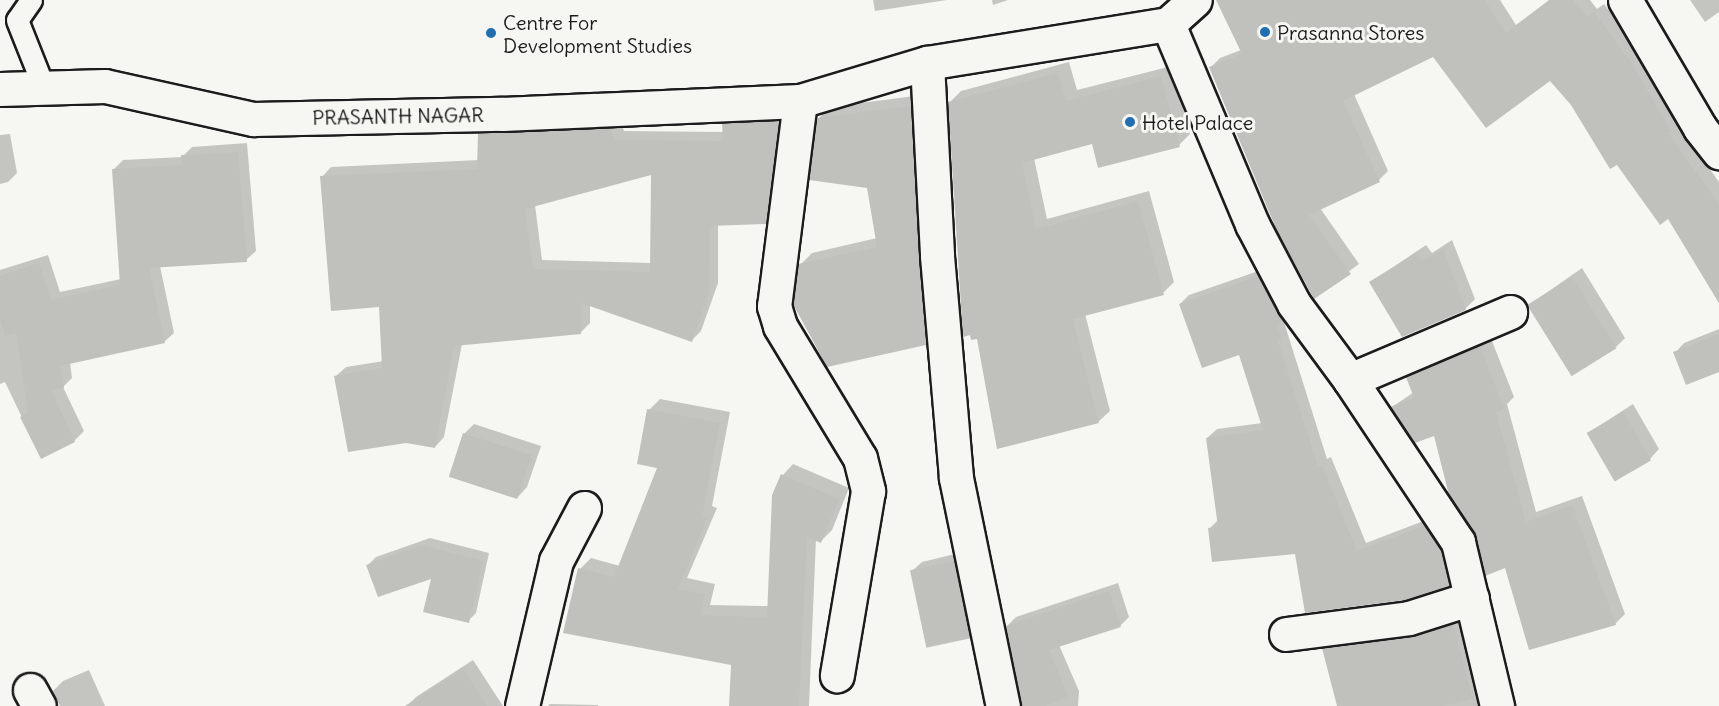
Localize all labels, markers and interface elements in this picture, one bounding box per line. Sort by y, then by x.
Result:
place label: Centre For Development Studies [503,10,692,57]
place label: Prasanna Stores [1277,20,1424,44]
marker: Prasanna Stores [1258,25,1272,39]
marker: Centre For Development Studies [484,26,498,40]
street label: PRASANTH NAGAR [312,103,484,129]
place label: Hotel Palace [1142,110,1253,134]
marker: Hotel Palace [1123,115,1137,129]

